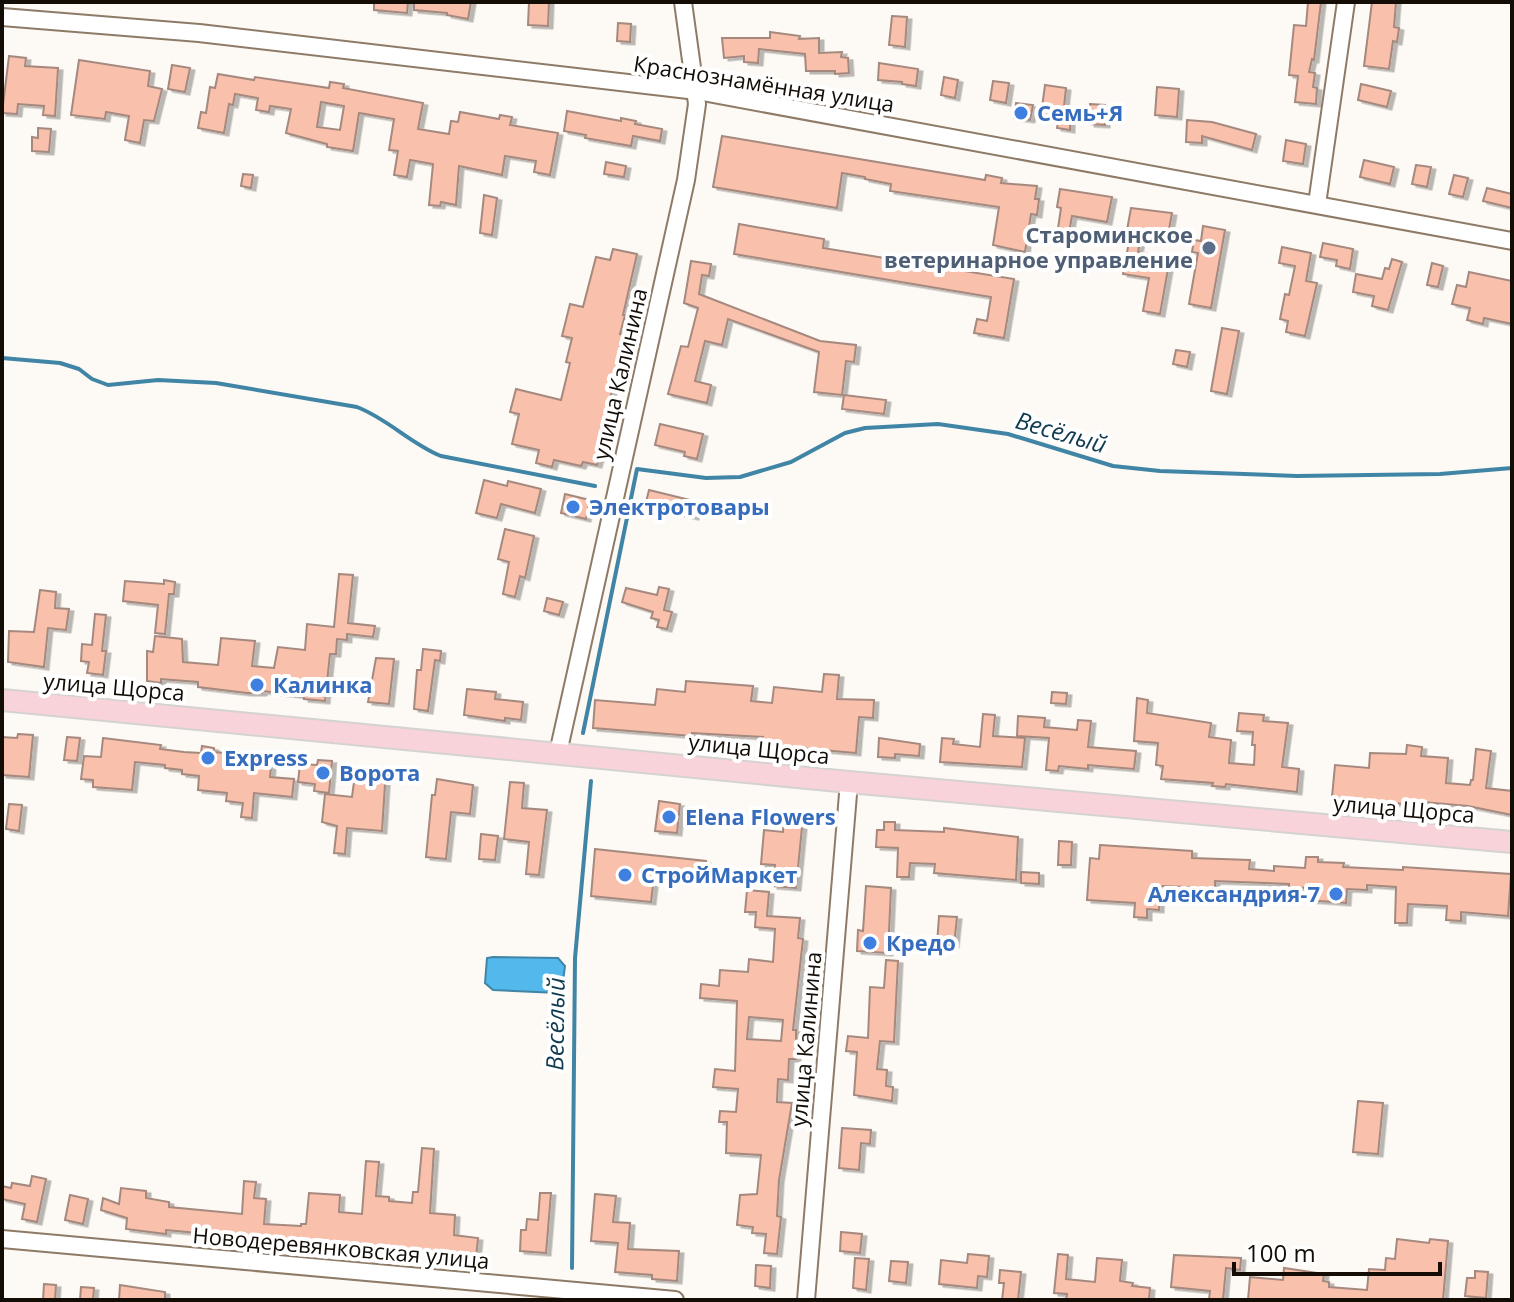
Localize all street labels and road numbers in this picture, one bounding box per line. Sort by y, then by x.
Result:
street label: Краснознамённая улица [632,48,897,118]
street label: улица Калинина [585,285,653,463]
street label: улица Щорса [42,665,186,707]
street label: улица Щорса [687,726,831,770]
street label: улица Щорса [1332,787,1476,829]
street label: улица Калинина [782,950,828,1128]
street label: Новодеревянковская улица [191,1219,491,1275]

